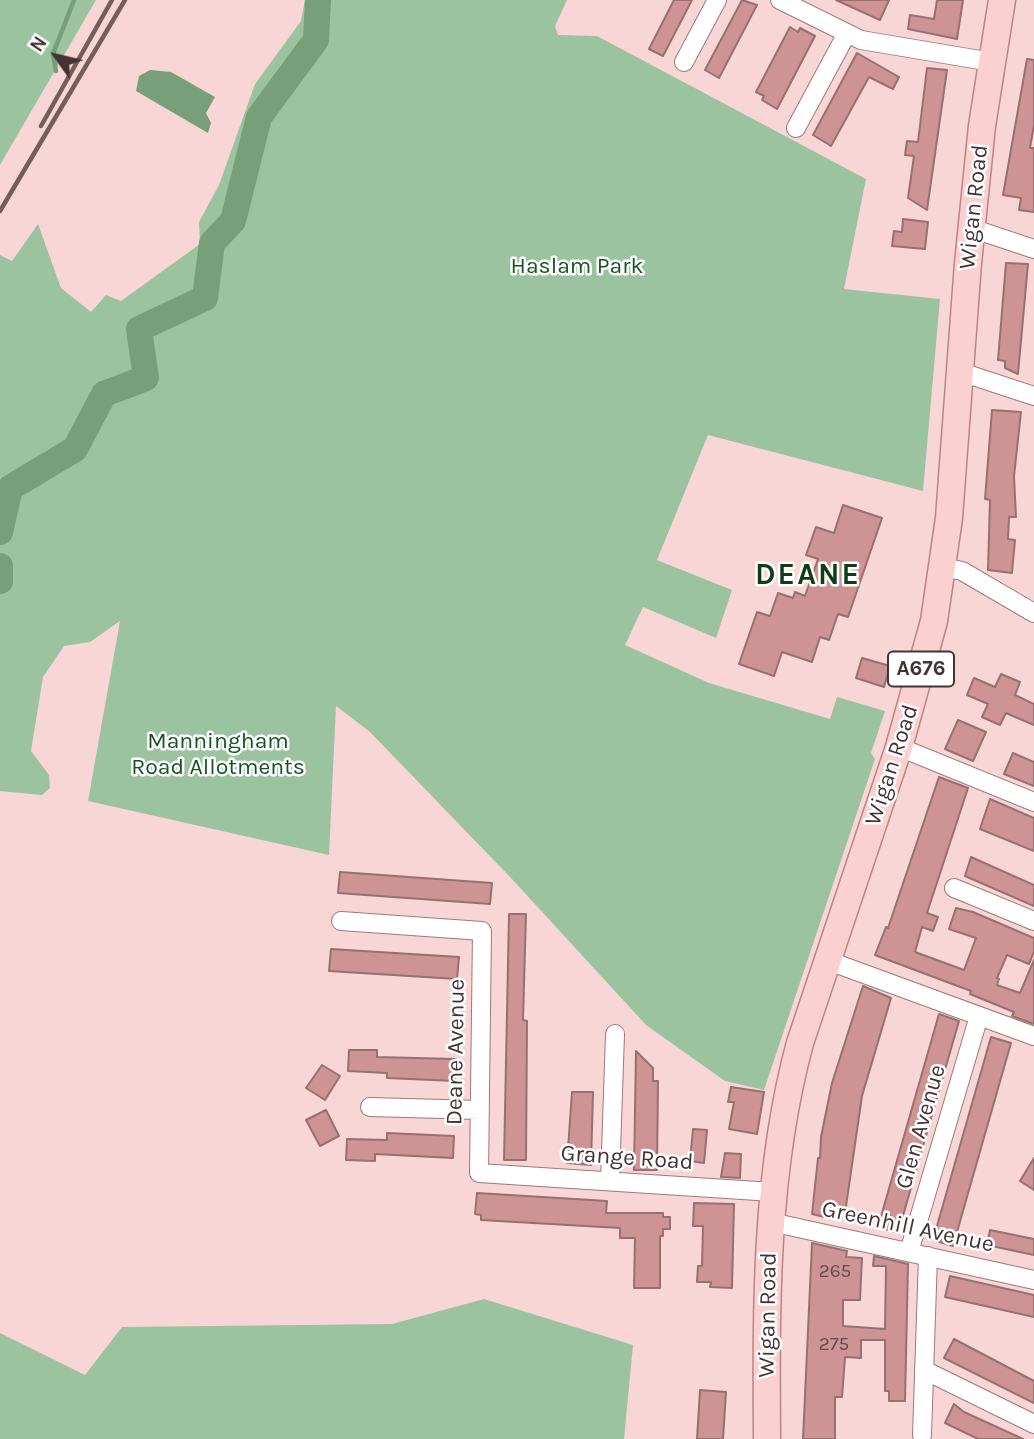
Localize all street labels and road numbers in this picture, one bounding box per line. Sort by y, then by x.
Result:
street label: Wigan Road [954,143,994,271]
road number: A676 [888,652,954,686]
street label: Wigan Road [860,701,924,829]
street label: Deane Avenue [441,979,471,1125]
street label: Glen Avenue [890,1062,952,1192]
street label: Grange Road [560,1140,694,1176]
street label: Greenhill Avenue [819,1195,997,1259]
street label: Wigan Road [753,1252,783,1378]

